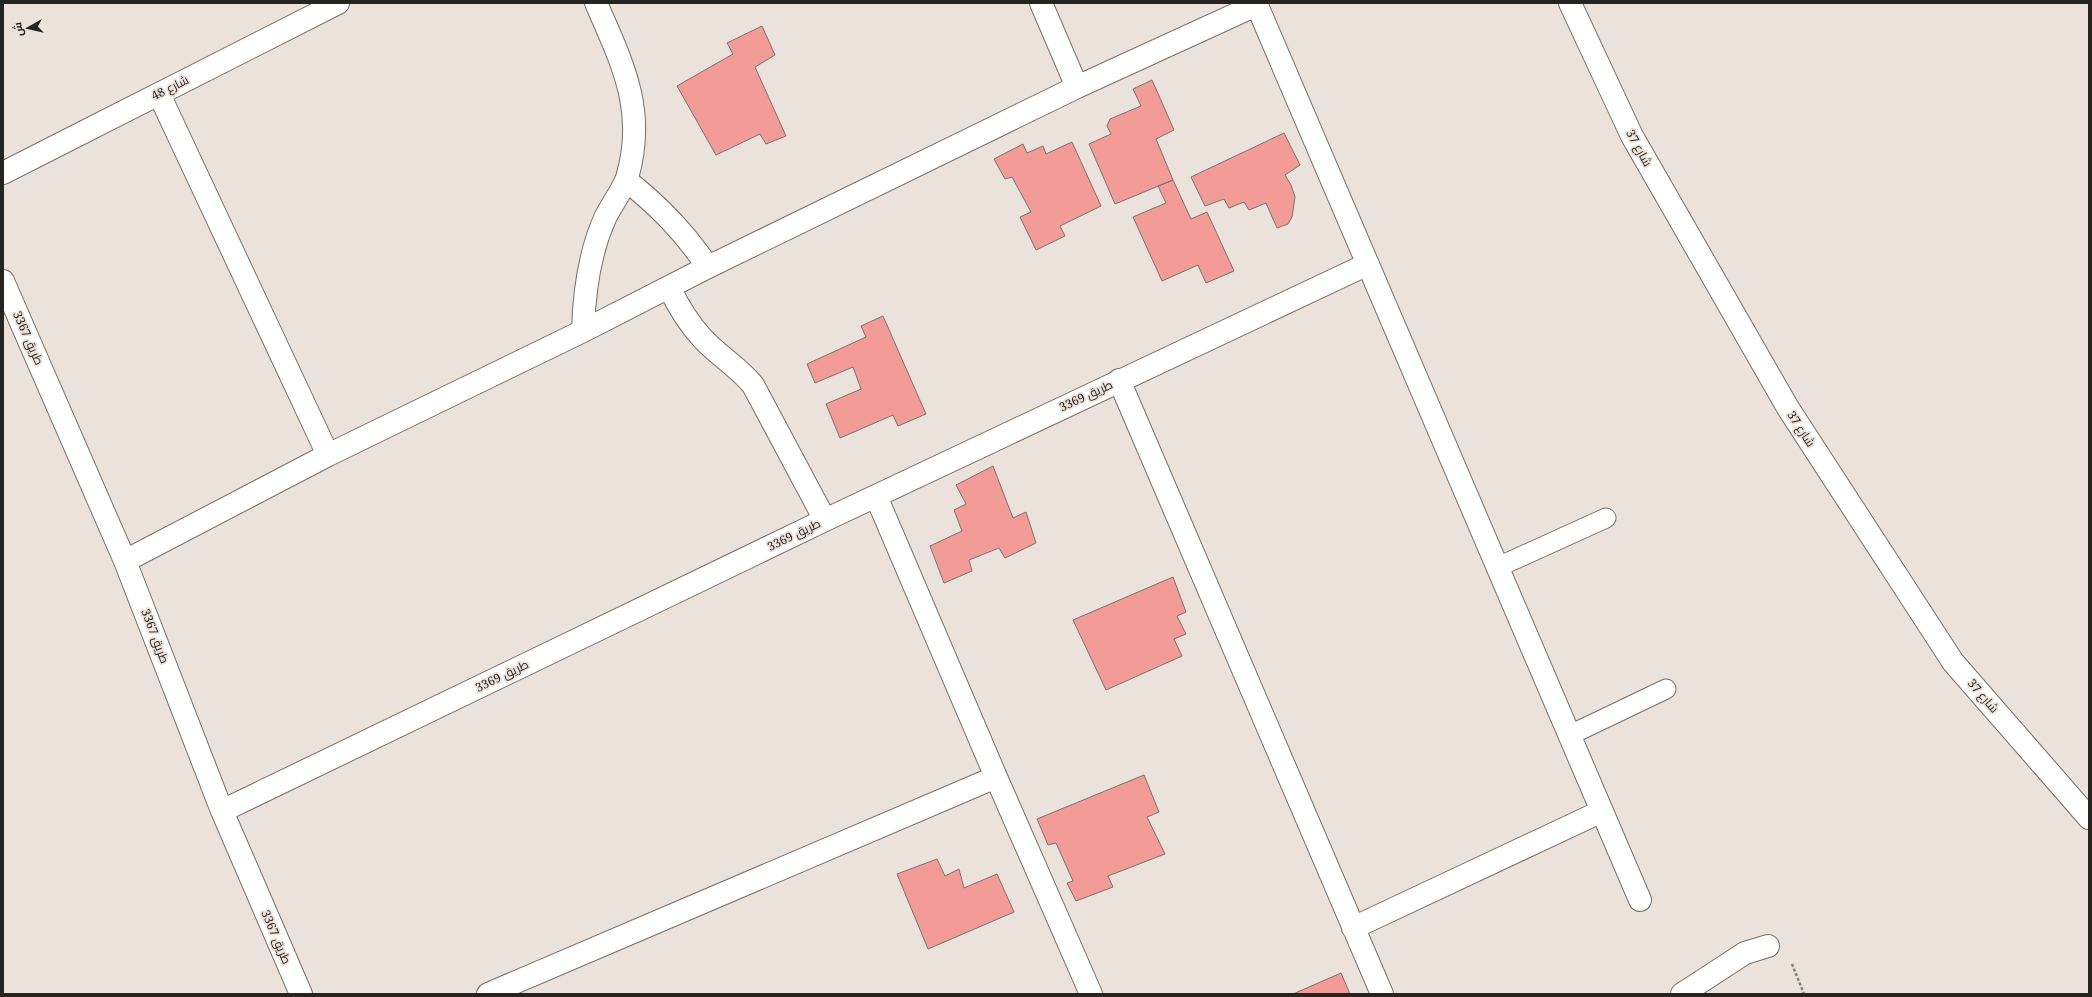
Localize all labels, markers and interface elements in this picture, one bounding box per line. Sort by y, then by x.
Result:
north arrow [8,8,48,48]
text: ش [9,21,26,37]
street label: شارع 48 [148,71,191,104]
street label: شارع 37 [1622,126,1657,169]
street label: طريق 3367 [9,308,48,368]
street label: طريق 3369 [1056,376,1115,415]
street label: شارع 37 [1783,407,1819,450]
street label: طريق 3369 [764,514,823,555]
street label: طريق 3367 [137,606,174,666]
street label: طريق 3369 [472,655,531,696]
street label: شارع 37 [1964,675,2003,716]
street label: طريق 3367 [257,907,296,967]

